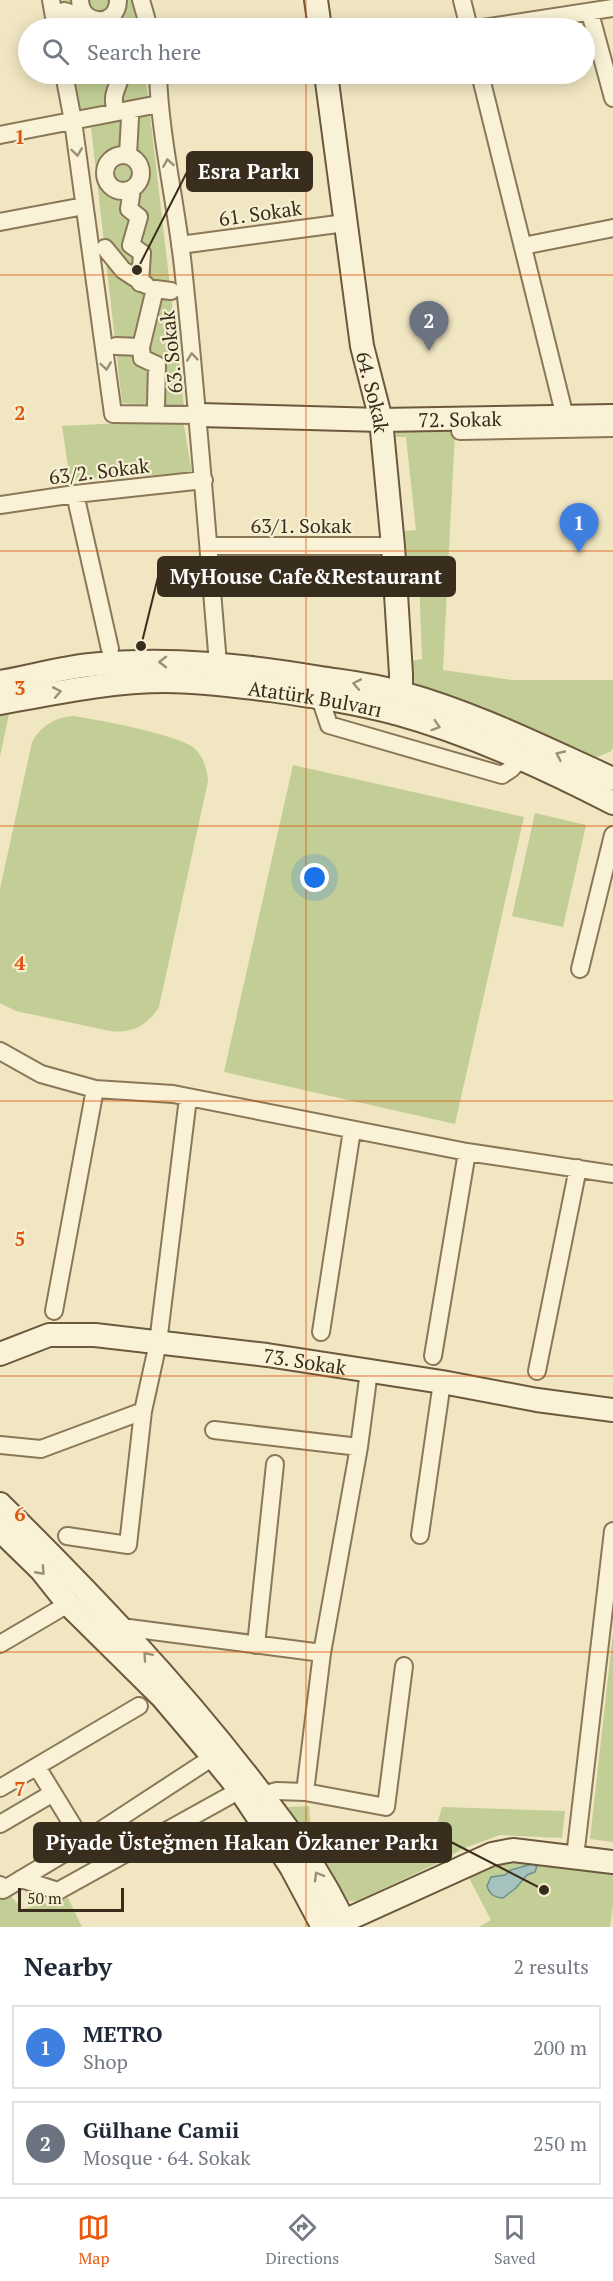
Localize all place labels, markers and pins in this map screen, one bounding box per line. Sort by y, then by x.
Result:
callout: Esra Parkı [187,152,312,191]
pin: 2 [410,302,448,351]
pin: 1 [560,504,598,553]
callout: MyHouse Cafe&Restaurant [158,557,455,596]
callout: Piyade Üsteğmen Hakan Özkaner Parkı [34,1823,451,1862]

